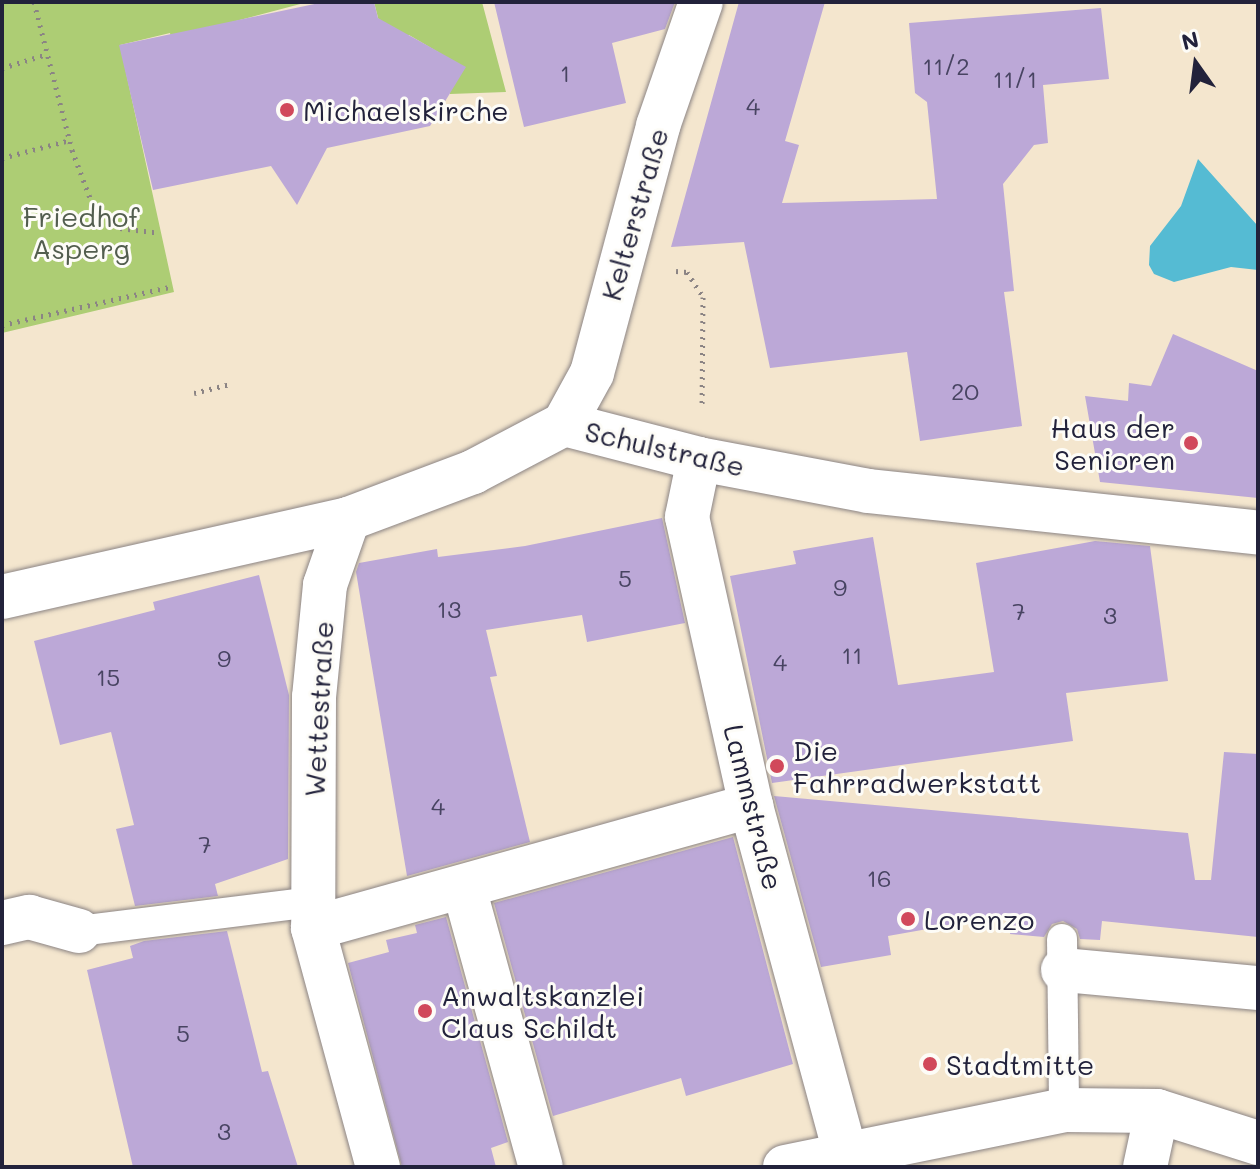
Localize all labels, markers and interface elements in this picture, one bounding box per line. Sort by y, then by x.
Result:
north arrow [1156,24,1236,104]
text: N [1178,24,1202,56]
house number: 11/2 [922,52,970,80]
house number: 1 [560,59,570,87]
house number: 11/1 [993,65,1037,93]
house number: 4 [746,92,760,120]
place label: Michaelskirche [303,93,509,127]
marker: Michaelskirche [278,101,296,119]
street label: Kelterstraße [593,124,675,304]
park label: Friedhof Asperg [23,199,139,265]
house number: 20 [951,377,979,405]
place label: Haus der Senioren [1051,410,1175,476]
street label: Schulstraße [582,413,748,483]
marker: Haus der Senioren [1182,434,1200,452]
house number: 5 [618,564,632,592]
house number: 9 [833,573,847,601]
house number: 13 [437,595,461,623]
house number: 7 [1012,597,1026,625]
house number: 3 [1103,601,1117,629]
street label: Wettestraße [297,620,339,798]
house number: 11 [841,641,863,669]
house number: 9 [217,644,231,672]
house number: 4 [773,648,787,676]
house number: 15 [96,663,120,691]
street label: Lammstraße [717,721,791,893]
place label: Die Fahrradwerkstatt [793,733,1041,799]
marker: Die Fahrradwerkstatt [768,757,786,775]
house number: 4 [431,792,445,820]
house number: 7 [198,830,212,858]
house number: 16 [866,864,892,892]
place label: Lorenzo [924,902,1034,936]
marker: Lorenzo [899,910,917,928]
place label: Anwaltskanzlei Claus Schildt [441,978,644,1044]
marker: Anwaltskanzlei Claus Schildt [416,1002,434,1020]
house number: 5 [176,1019,190,1047]
place label: Stadtmitte [946,1047,1094,1081]
marker: Stadtmitte [921,1055,939,1073]
house number: 3 [217,1117,231,1145]

